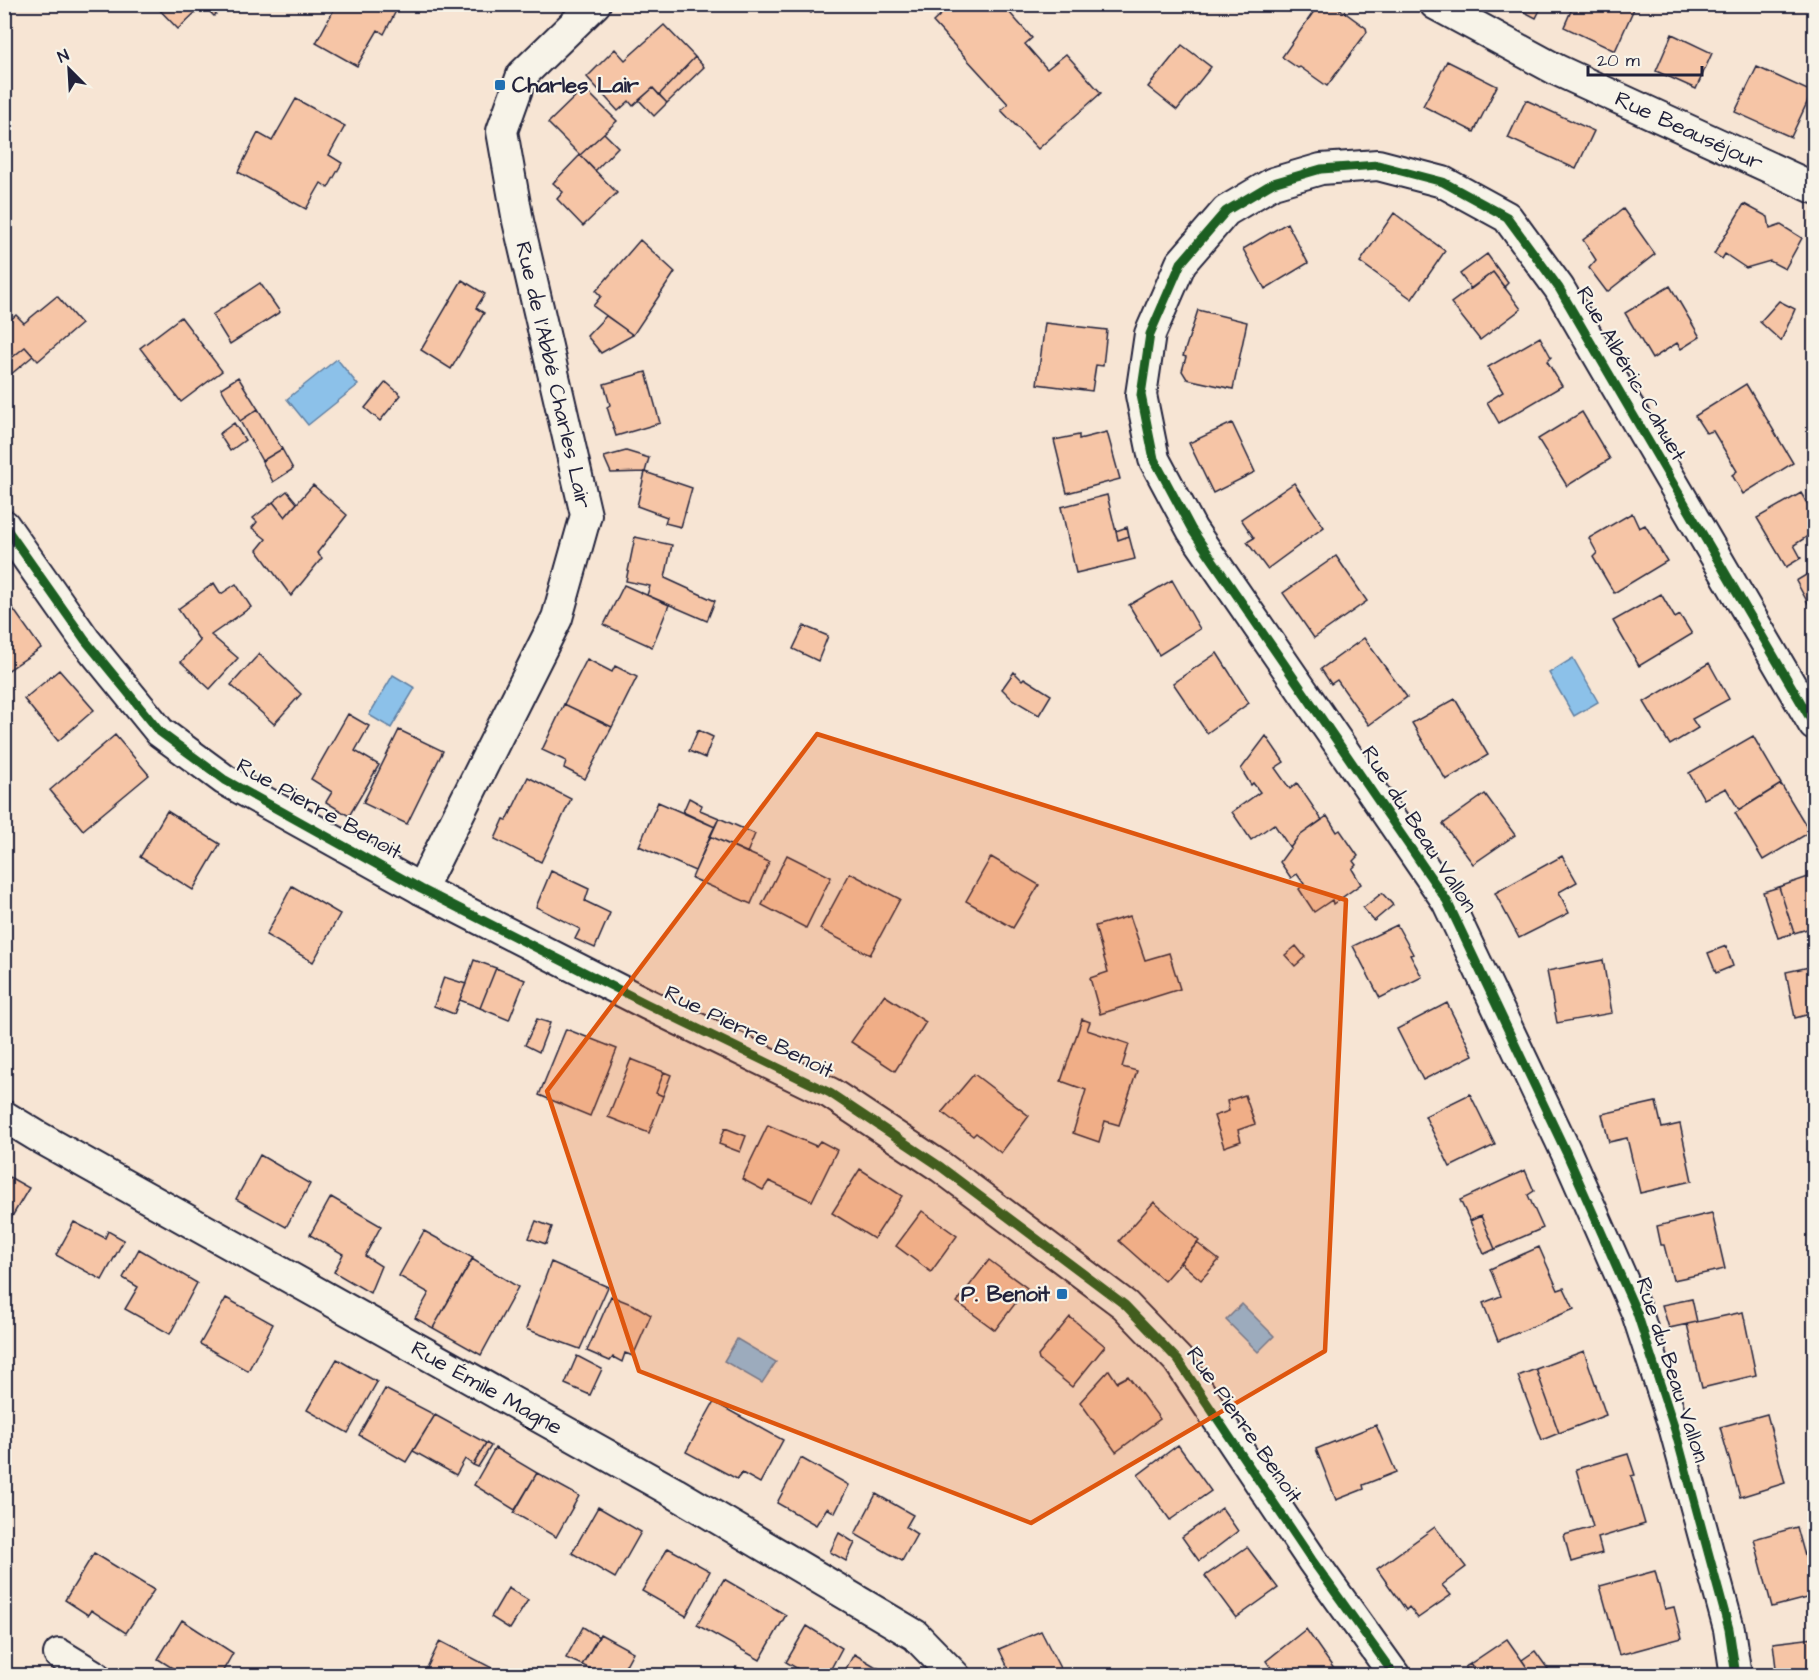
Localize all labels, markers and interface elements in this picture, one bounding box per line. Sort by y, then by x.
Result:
north arrow [39,39,99,99]
scale bar [1588,39,1702,77]
text: N [54,44,72,68]
text: 20 m [1597,48,1640,73]
place label: Charles Lair [512,70,640,101]
marker: Charles Lair [493,78,507,92]
street label: Rue Beauséjour [1610,83,1768,178]
street label: Rue de l'Abbé Charles Lair [507,239,599,511]
street label: Rue Albéric Cahuet [1568,281,1694,467]
street label: Rue du Beau Vallon [1353,740,1485,918]
street label: Rue Pierre Benoit [231,751,407,867]
street label: Rue Pierre Benoit [659,978,839,1087]
street label: Rue du Beau Vallon [1627,1274,1717,1466]
place label: P. Benoit [961,1279,1051,1310]
marker: P. Benoit [1055,1287,1069,1301]
street label: Rue Émile Magne [406,1333,568,1442]
street label: Rue Pierre Benoit [1178,1340,1310,1510]

